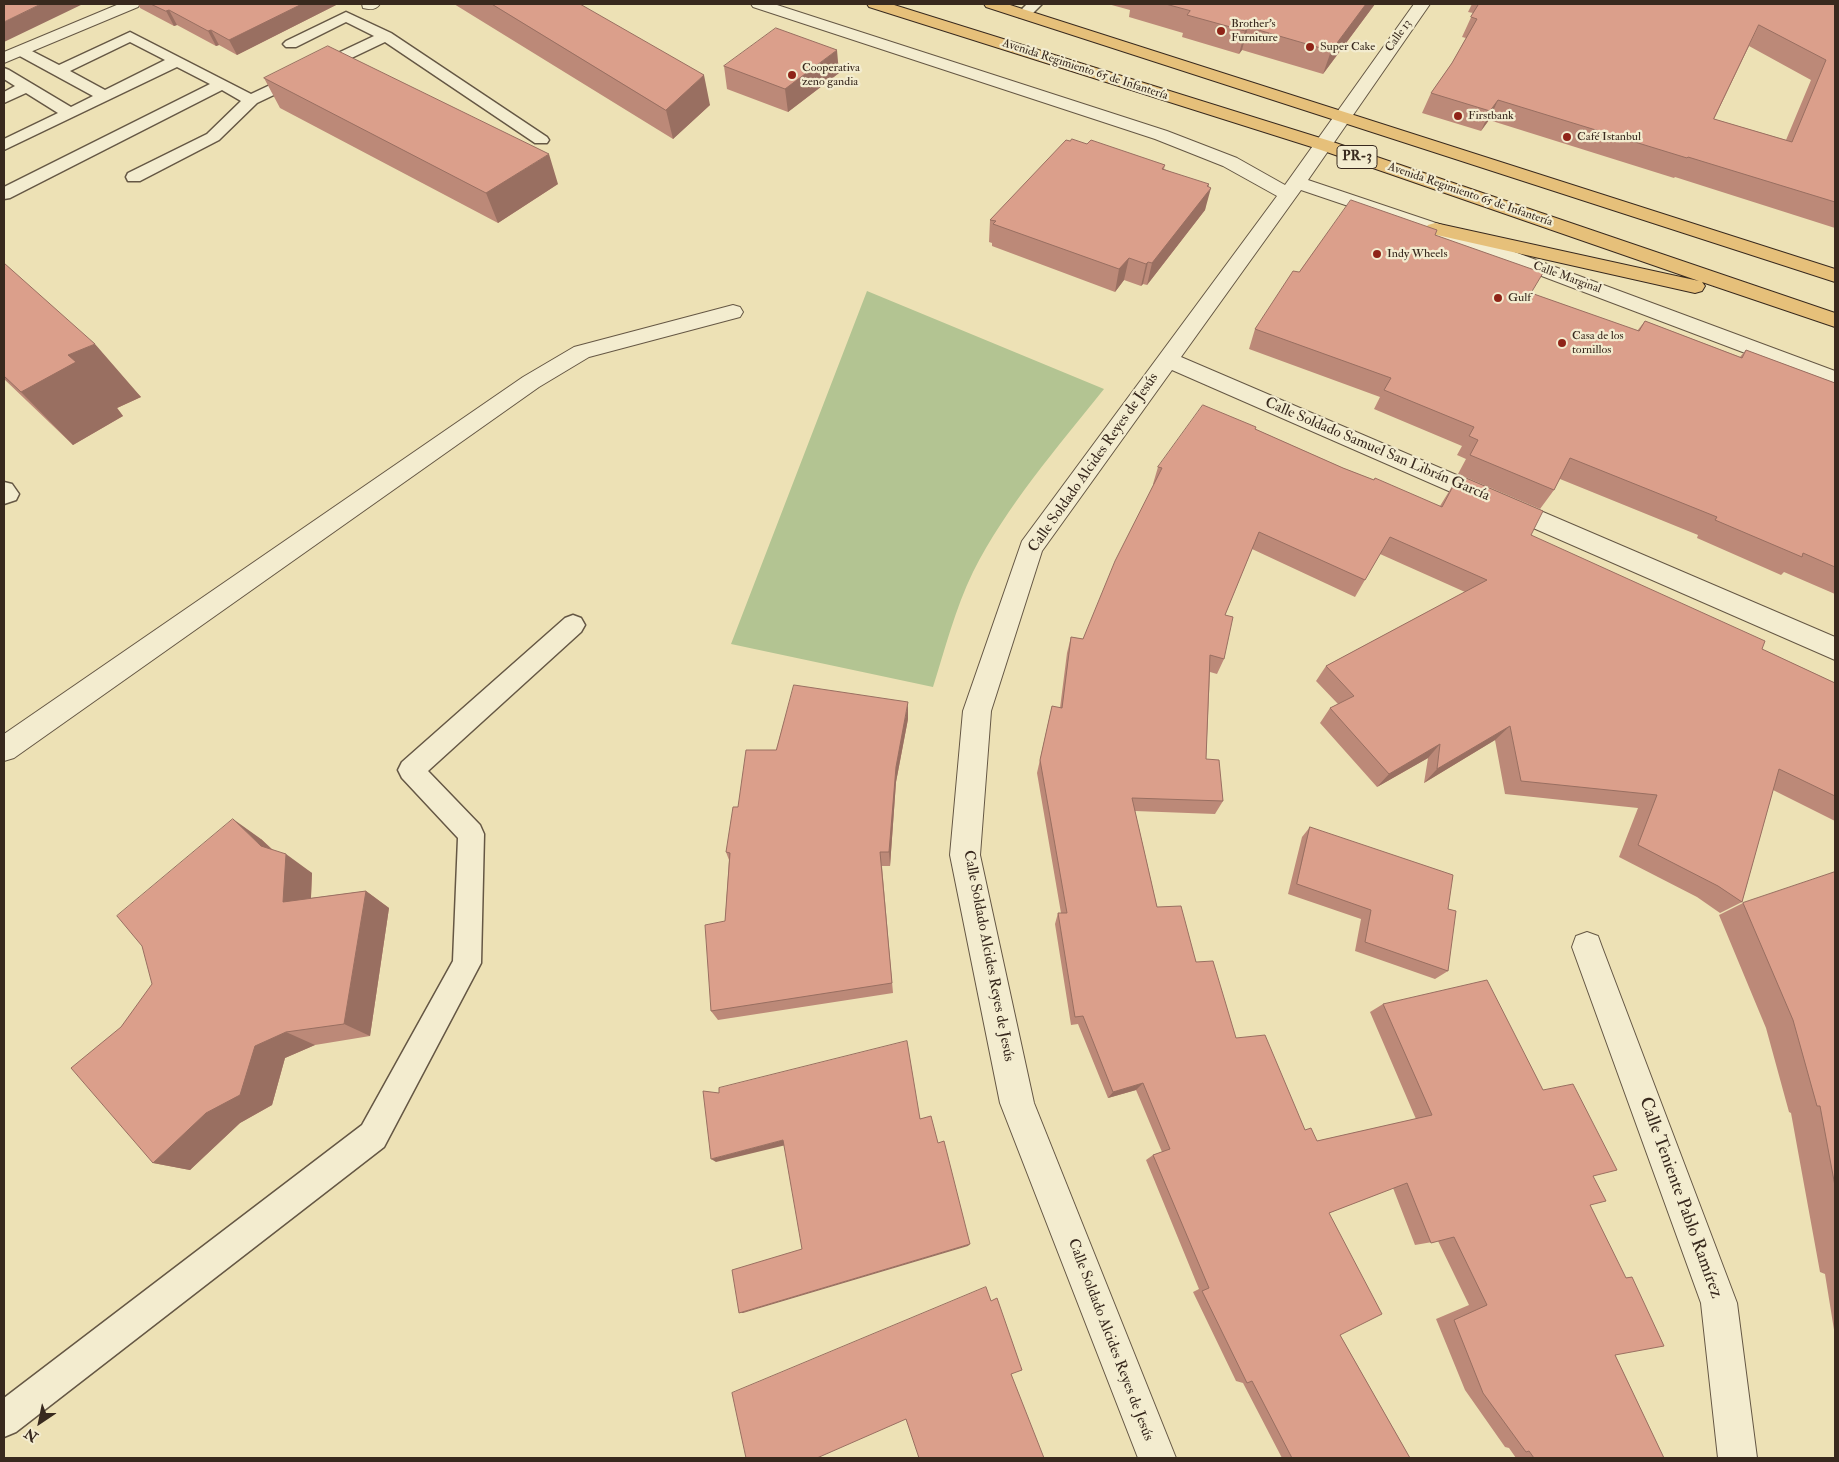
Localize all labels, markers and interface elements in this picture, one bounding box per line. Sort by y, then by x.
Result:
place label: Brother's Furniture [1231,17,1278,45]
street label: Calle 13 [1383,17,1415,55]
marker: Brother's Furniture [1215,25,1227,37]
street label: Avenida Regimiento 65 de Infantería [1000,36,1170,104]
place label: Super Cake [1320,40,1375,54]
marker: Super Cake [1304,41,1316,53]
place label: Cooperativa zeno gandia [802,61,860,89]
marker: Cooperativa zeno gandia [786,69,798,81]
place label: Firstbank [1468,109,1514,123]
marker: Firstbank [1452,110,1464,122]
place label: Café Istanbul [1577,130,1641,144]
marker: Café Istanbul [1561,131,1573,143]
road number: PR-3 [1337,146,1377,168]
street label: Avenida Regimiento 65 de Infantería [1386,160,1554,230]
place label: Indy Wheels [1387,247,1448,261]
marker: Indy Wheels [1371,248,1383,260]
street label: Calle Marginal [1531,259,1603,297]
place label: Gulf [1508,291,1531,305]
marker: Gulf [1492,292,1504,304]
place label: Casa de los tornillos [1572,329,1624,357]
marker: Casa de los tornillos [1556,337,1568,349]
street label: Calle Soldado Alcides Reyes de Jesús [1025,370,1163,556]
street label: Calle Soldado Samuel San Librán García [1262,394,1492,506]
street label: Calle Soldado Alcides Reyes de Jesús [959,849,1017,1063]
street label: Calle Teniente Pablo Ramírez [1634,1094,1726,1302]
street label: Calle Soldado Alcides Reyes de Jesús [1063,1236,1157,1444]
north arrow [15,1397,65,1447]
text: N [21,1424,41,1445]

